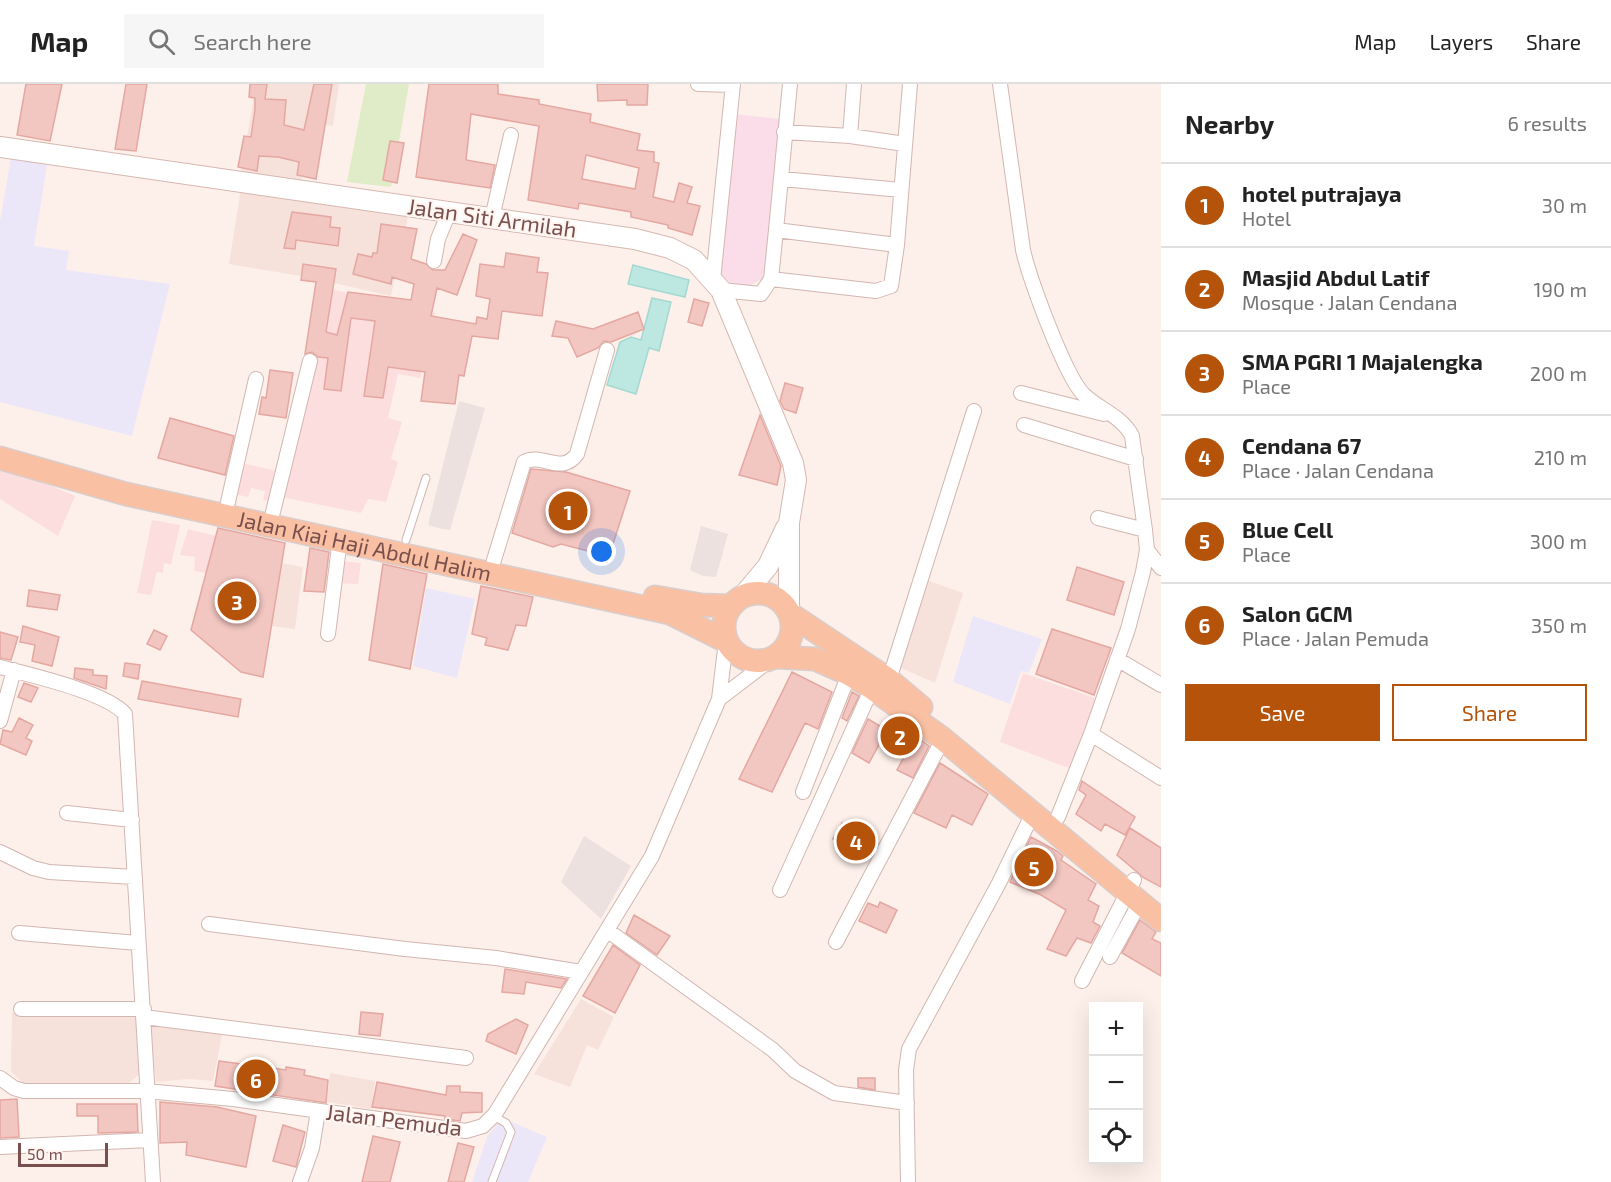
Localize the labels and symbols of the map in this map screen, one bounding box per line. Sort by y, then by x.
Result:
street label: Jalan Siti Armilah [406,192,578,242]
pin: 1 [548,488,588,534]
street label: Jalan Kiai Haji Abdul Halim [235,505,494,586]
your location [587,537,616,566]
pin: 3 [218,578,256,624]
pin: 2 [880,714,920,758]
pin: 4 [836,818,876,864]
pin: 5 [1014,844,1054,890]
pin: 6 [236,1056,276,1102]
street label: Jalan Pemuda [325,1098,464,1140]
scale bar [18,1140,108,1168]

